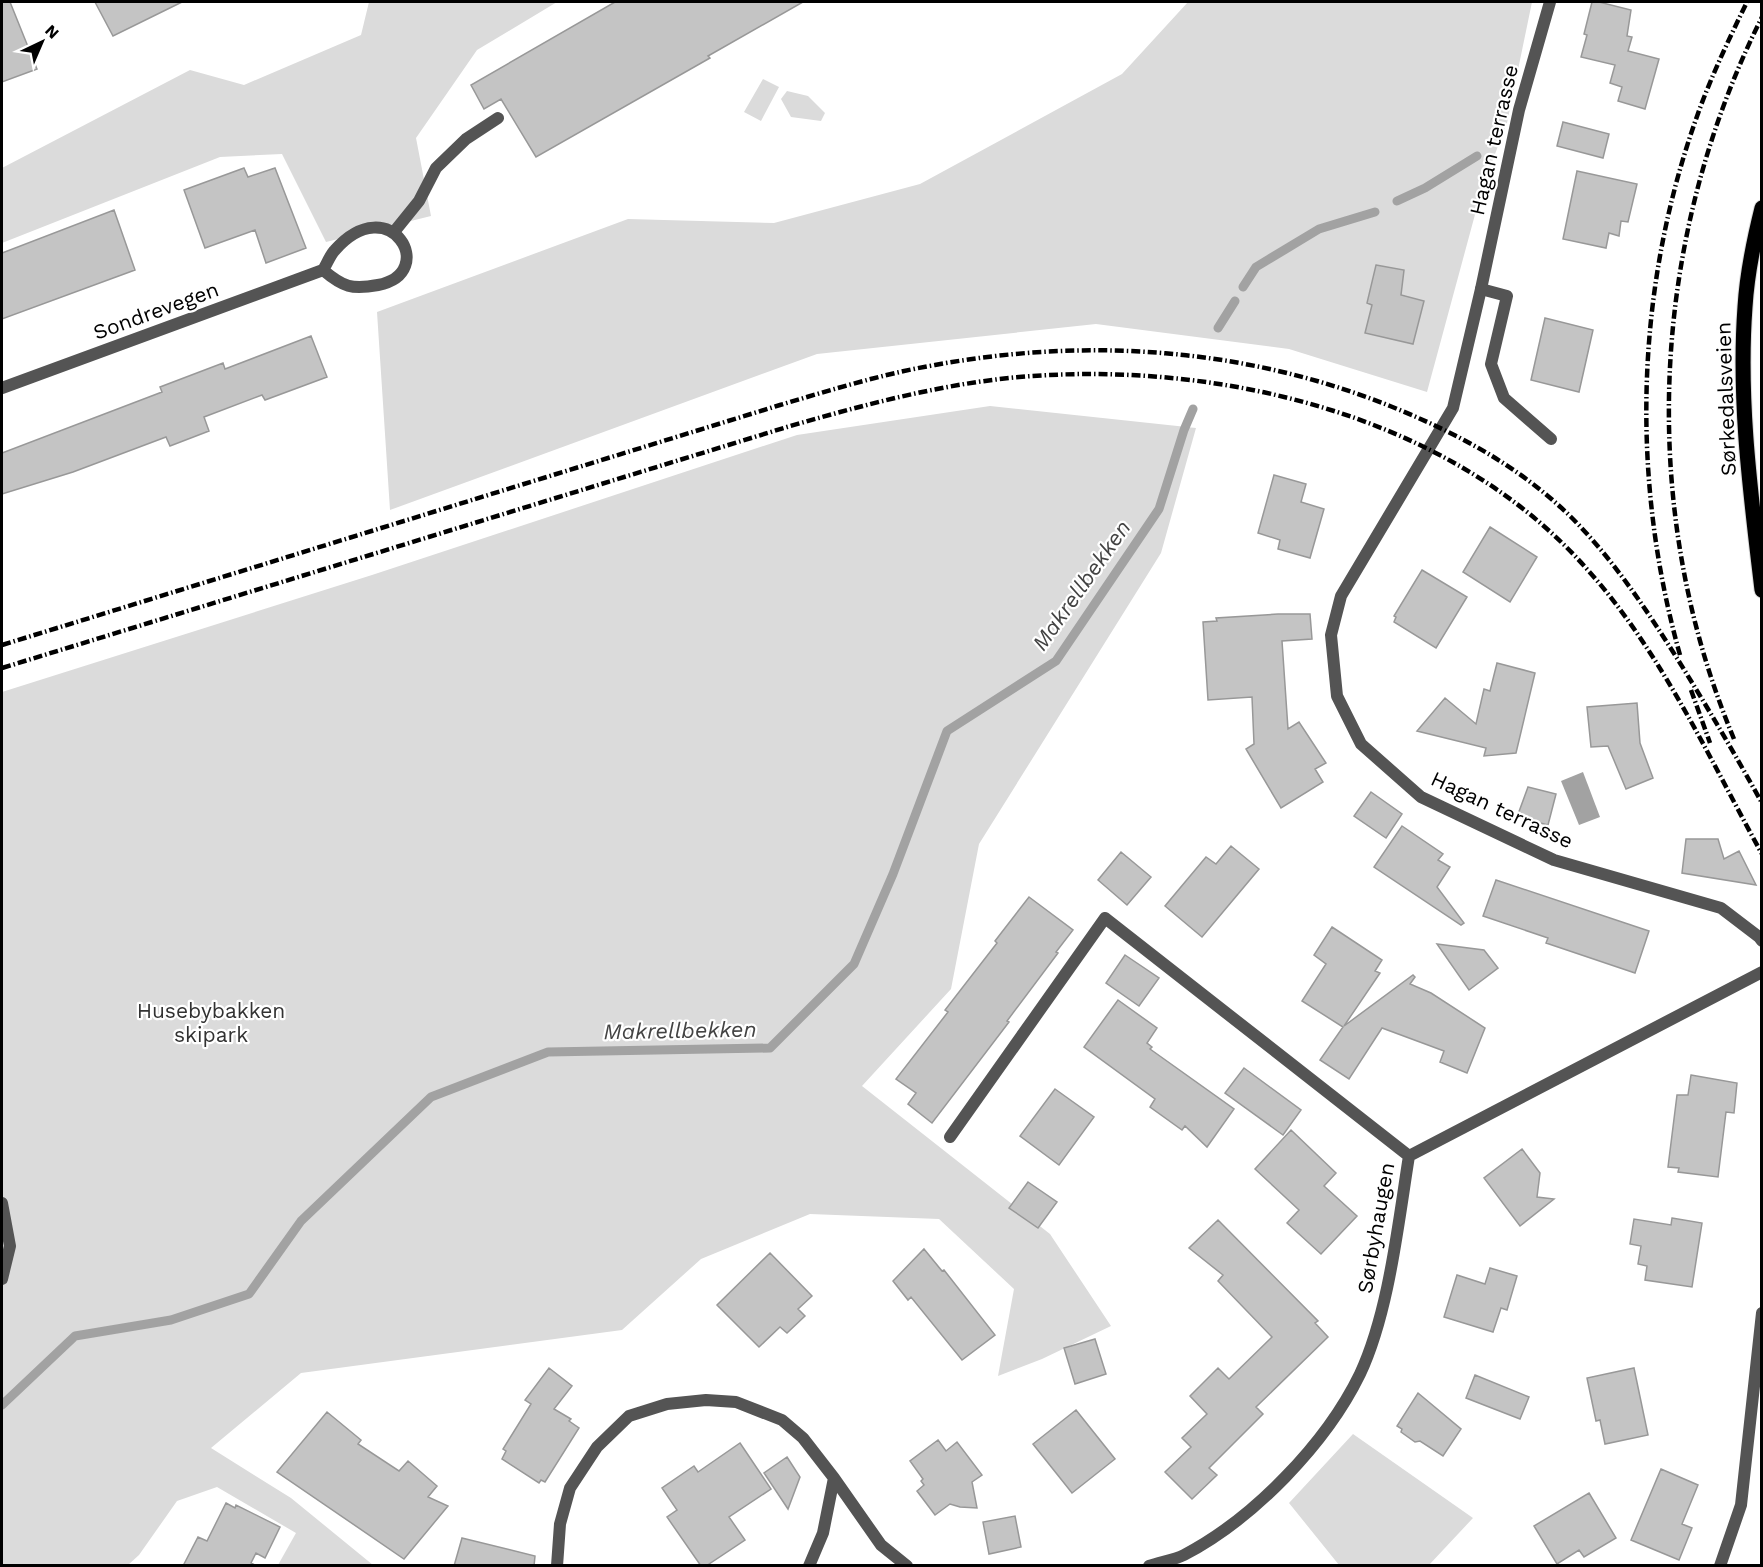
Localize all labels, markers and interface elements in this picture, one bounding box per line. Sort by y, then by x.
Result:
north arrow [12,12,72,72]
text: N [41,21,63,43]
street label: Hagan terrasse [1464,62,1523,218]
street label: Sondrevegen [90,276,222,345]
street label: Sørkedalsveien [1710,321,1741,477]
water label: Makrellbekken [1027,515,1136,655]
street label: Hagan terrasse [1427,766,1577,853]
park label: Husebybakken skipark [137,998,285,1047]
water label: Makrellbekken [603,1017,757,1044]
street label: Sørbyhaugen [1352,1161,1399,1295]

